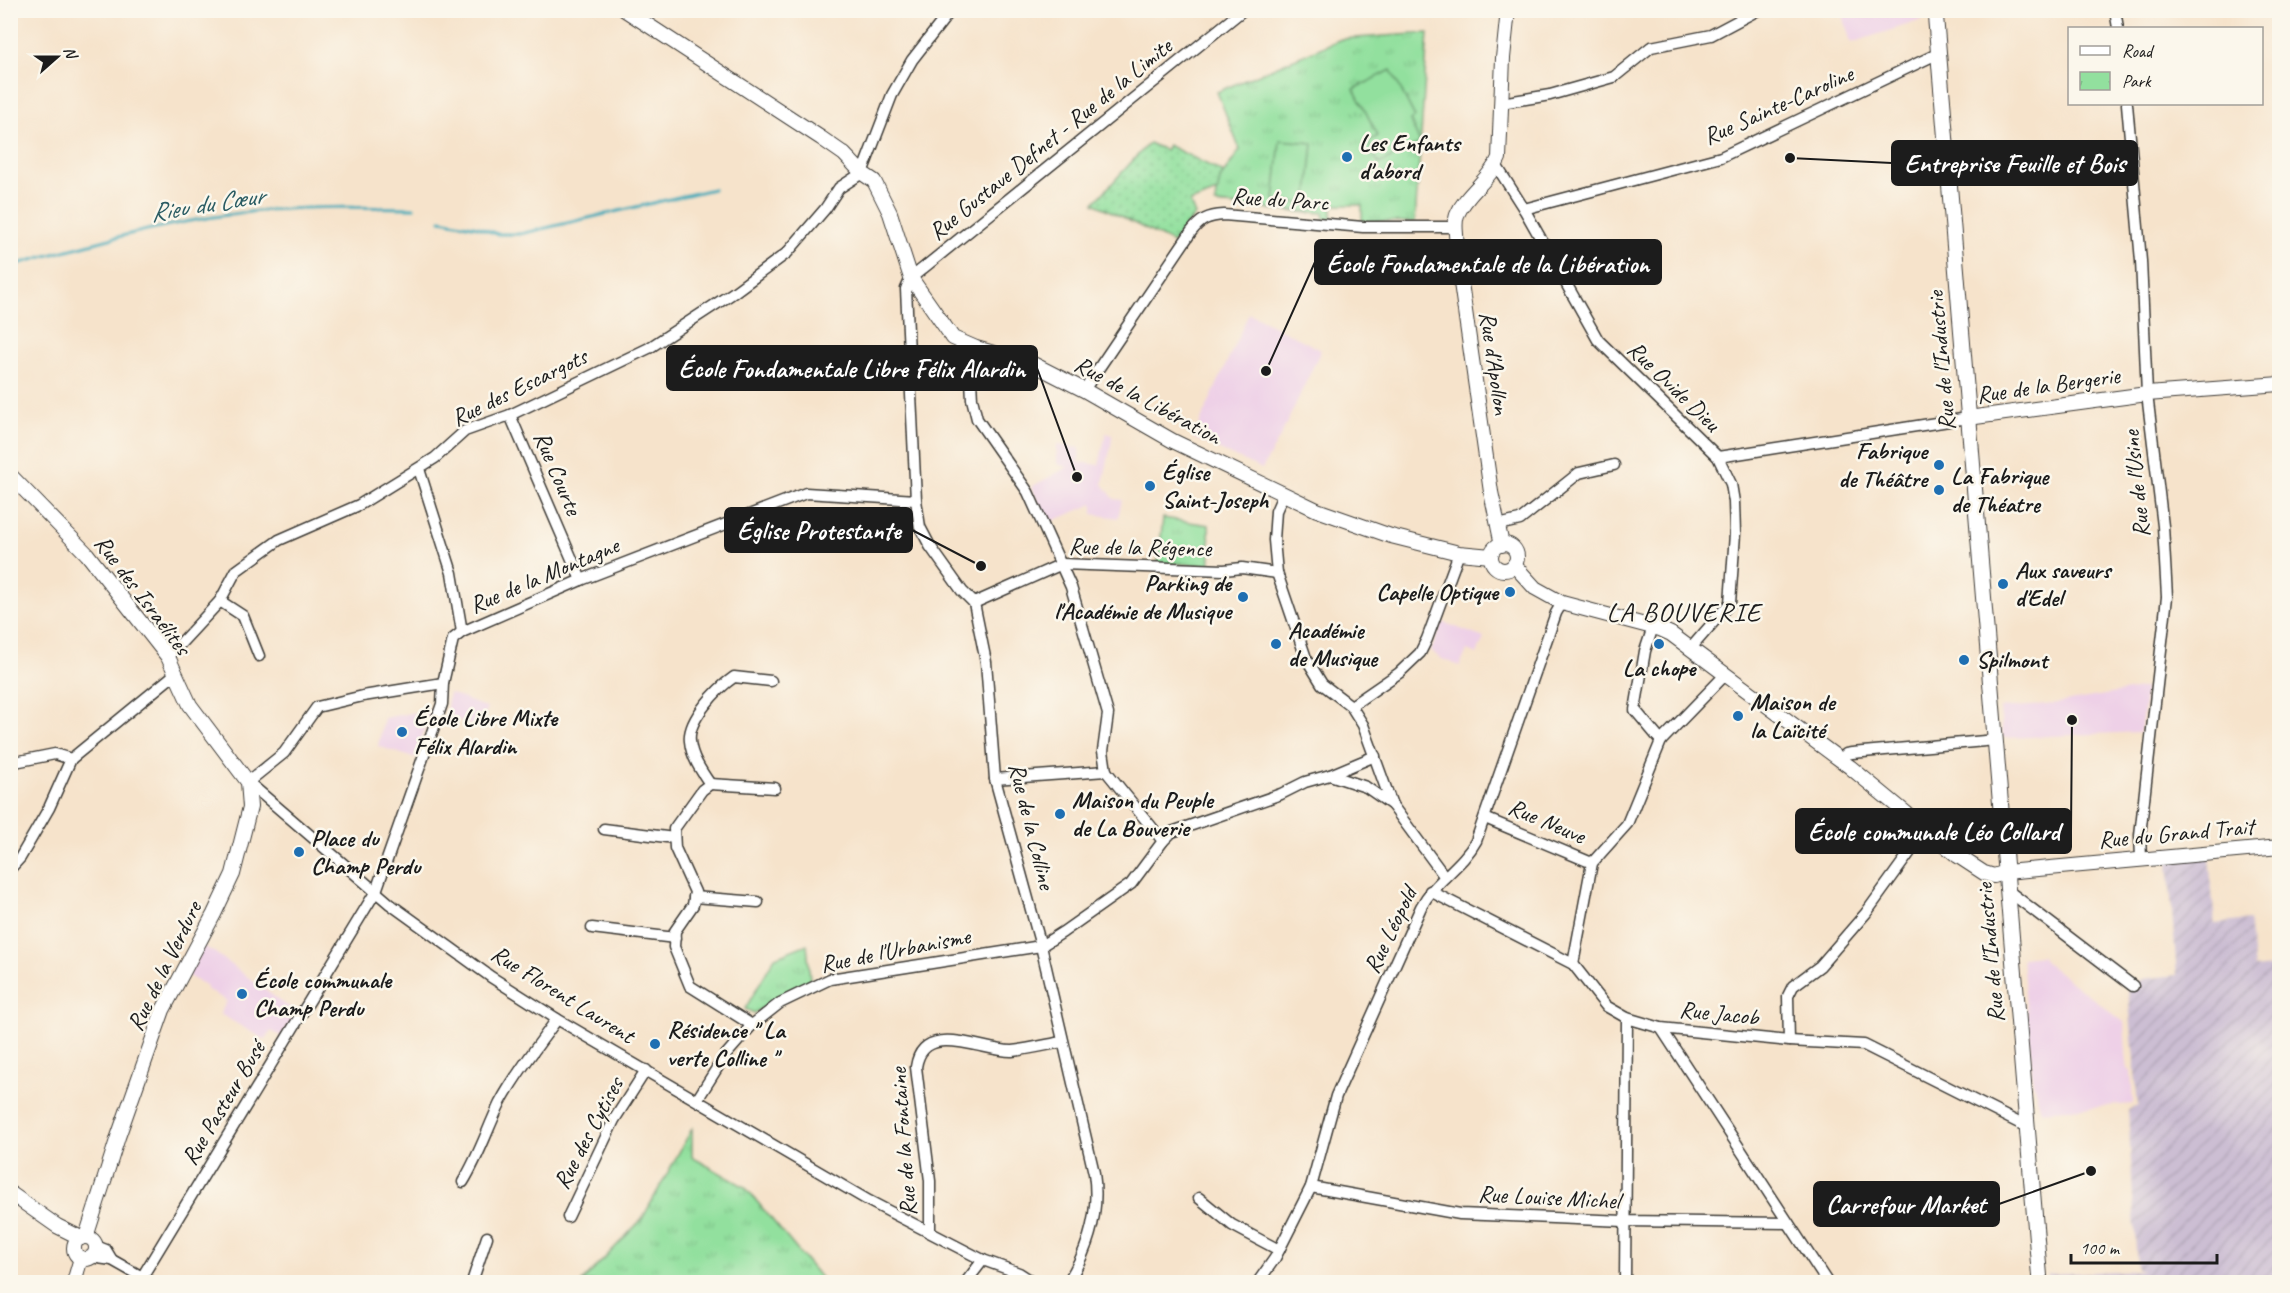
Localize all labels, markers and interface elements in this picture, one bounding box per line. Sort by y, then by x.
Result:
north arrow [27,27,87,87]
legend [2068,27,2263,105]
street label: Rue Gustave Defnet - Rue de la Limite [922,30,1180,247]
text: Road [2122,40,2155,62]
text: N [59,44,82,63]
street label: Rue Sainte-Caroline [1698,58,1860,151]
text: Park [2122,70,2152,92]
place label: Les Enfants d'abord [1359,128,1462,186]
callout: Entreprise Feuille et Bois [1892,141,2137,185]
text: Entreprise Feuille et Bois [1905,147,2128,180]
marker: Les Enfants d'abord [1340,150,1354,164]
water label: Rieu du Cœur [148,178,271,229]
street label: Rue du Parc [1231,181,1330,217]
callout: École Fondamentale de la Libération [1315,240,1661,284]
text: École Fondamentale de la Libération [1327,247,1651,280]
street label: Rue de l'Industrie [1920,288,1962,432]
street label: Rue d'Apollon [1473,309,1517,418]
street label: Rue Ovide Dieu [1621,334,1728,439]
street label: Rue des Escargots [446,340,594,433]
callout: École Fondamentale Libre Félix Alardin [667,346,1037,390]
street label: Rue de la Libération [1070,349,1227,452]
text: École Fondamentale Libre Félix Alardin [679,352,1027,385]
street label: Rue de la Bergerie [1975,360,2124,410]
street label: Rue Courte [527,427,590,521]
street label: Rue de l'Usine [2115,427,2157,539]
place label: Fabrique de Théâtre [1839,436,1929,494]
place label: Église Saint-Joseph [1162,457,1269,515]
marker: Fabrique de Théâtre [1932,458,1946,472]
place label: La Fabrique de Théatre [1951,461,2050,519]
marker: Église Saint-Joseph [1143,479,1157,493]
marker: La Fabrique de Théatre [1932,483,1946,497]
callout: Église Protestante [725,508,912,552]
text: Église Protestante [737,514,903,547]
street label: Rue des Israélites [88,529,199,663]
street label: Rue de la Montagne [465,529,625,620]
street label: Rue de la Régence [1068,531,1214,563]
place label: Aux saveurs d'Edel [2015,555,2113,613]
place label: Parking de l'Académie de Musique [1054,568,1233,626]
place label: Capelle Optique [1376,577,1500,607]
marker: Aux saveurs d'Edel [1996,577,2010,591]
marker: Capelle Optique [1503,585,1517,599]
marker: Parking de l'Académie de Musique [1236,590,1250,604]
district label: LA BOUVERIE [1606,595,1764,629]
place label: Académie de Musique [1288,615,1379,673]
marker: Académie de Musique [1269,637,1283,651]
marker: La chope [1652,637,1666,651]
place label: Spilmont [1976,645,2050,675]
place label: La chope [1623,653,1697,683]
marker: Spilmont [1957,653,1971,667]
place label: Maison de la Laïcité [1750,687,1836,745]
place label: École Libre Mixte Félix Alardin [414,703,559,761]
marker: Maison de la Laïcité [1731,709,1745,723]
marker: École Libre Mixte Félix Alardin [395,725,409,739]
street label: Rue de la Colline [1002,760,1063,894]
place label: Maison du Peuple de La Bouverie [1072,785,1215,843]
street label: Rue Neuve [1504,791,1592,851]
marker: Maison du Peuple de La Bouverie [1053,807,1067,821]
callout: École communale Léo Collard [1796,809,2071,853]
street label: Rue du Grand Trait [2097,811,2258,855]
text: École communale Léo Collard [1808,815,2064,848]
place label: Place du Champ Perdu [311,823,422,881]
marker: Place du Champ Perdu [292,845,306,859]
street label: Rue Léopold [1356,879,1425,978]
street label: Rue de l'Industrie [1969,880,2011,1024]
street label: Rue de la Verdure [120,894,209,1036]
street label: Rue de l'Urbanisme [818,920,975,979]
street label: Rue Florent Laurent [486,938,642,1051]
place label: École communale Champ Perdu [254,965,393,1023]
marker: École communale Champ Perdu [235,987,249,1001]
street label: Rue Jacob [1678,994,1762,1032]
place label: Résidence " La verte Colline " [667,1015,787,1073]
street label: Rue Pasteur Busé [174,1032,274,1170]
marker: Résidence " La verte Colline " [648,1037,662,1051]
street label: Rue de la Fontaine [883,1065,923,1217]
street label: Rue des Cytises [546,1070,631,1194]
street label: Rue Louise Michel [1477,1178,1624,1216]
callout: Carrefour Market [1814,1182,1999,1226]
text: Carrefour Market [1826,1188,1988,1221]
scale bar [2071,1227,2216,1265]
text: 100 m [2080,1237,2121,1259]

